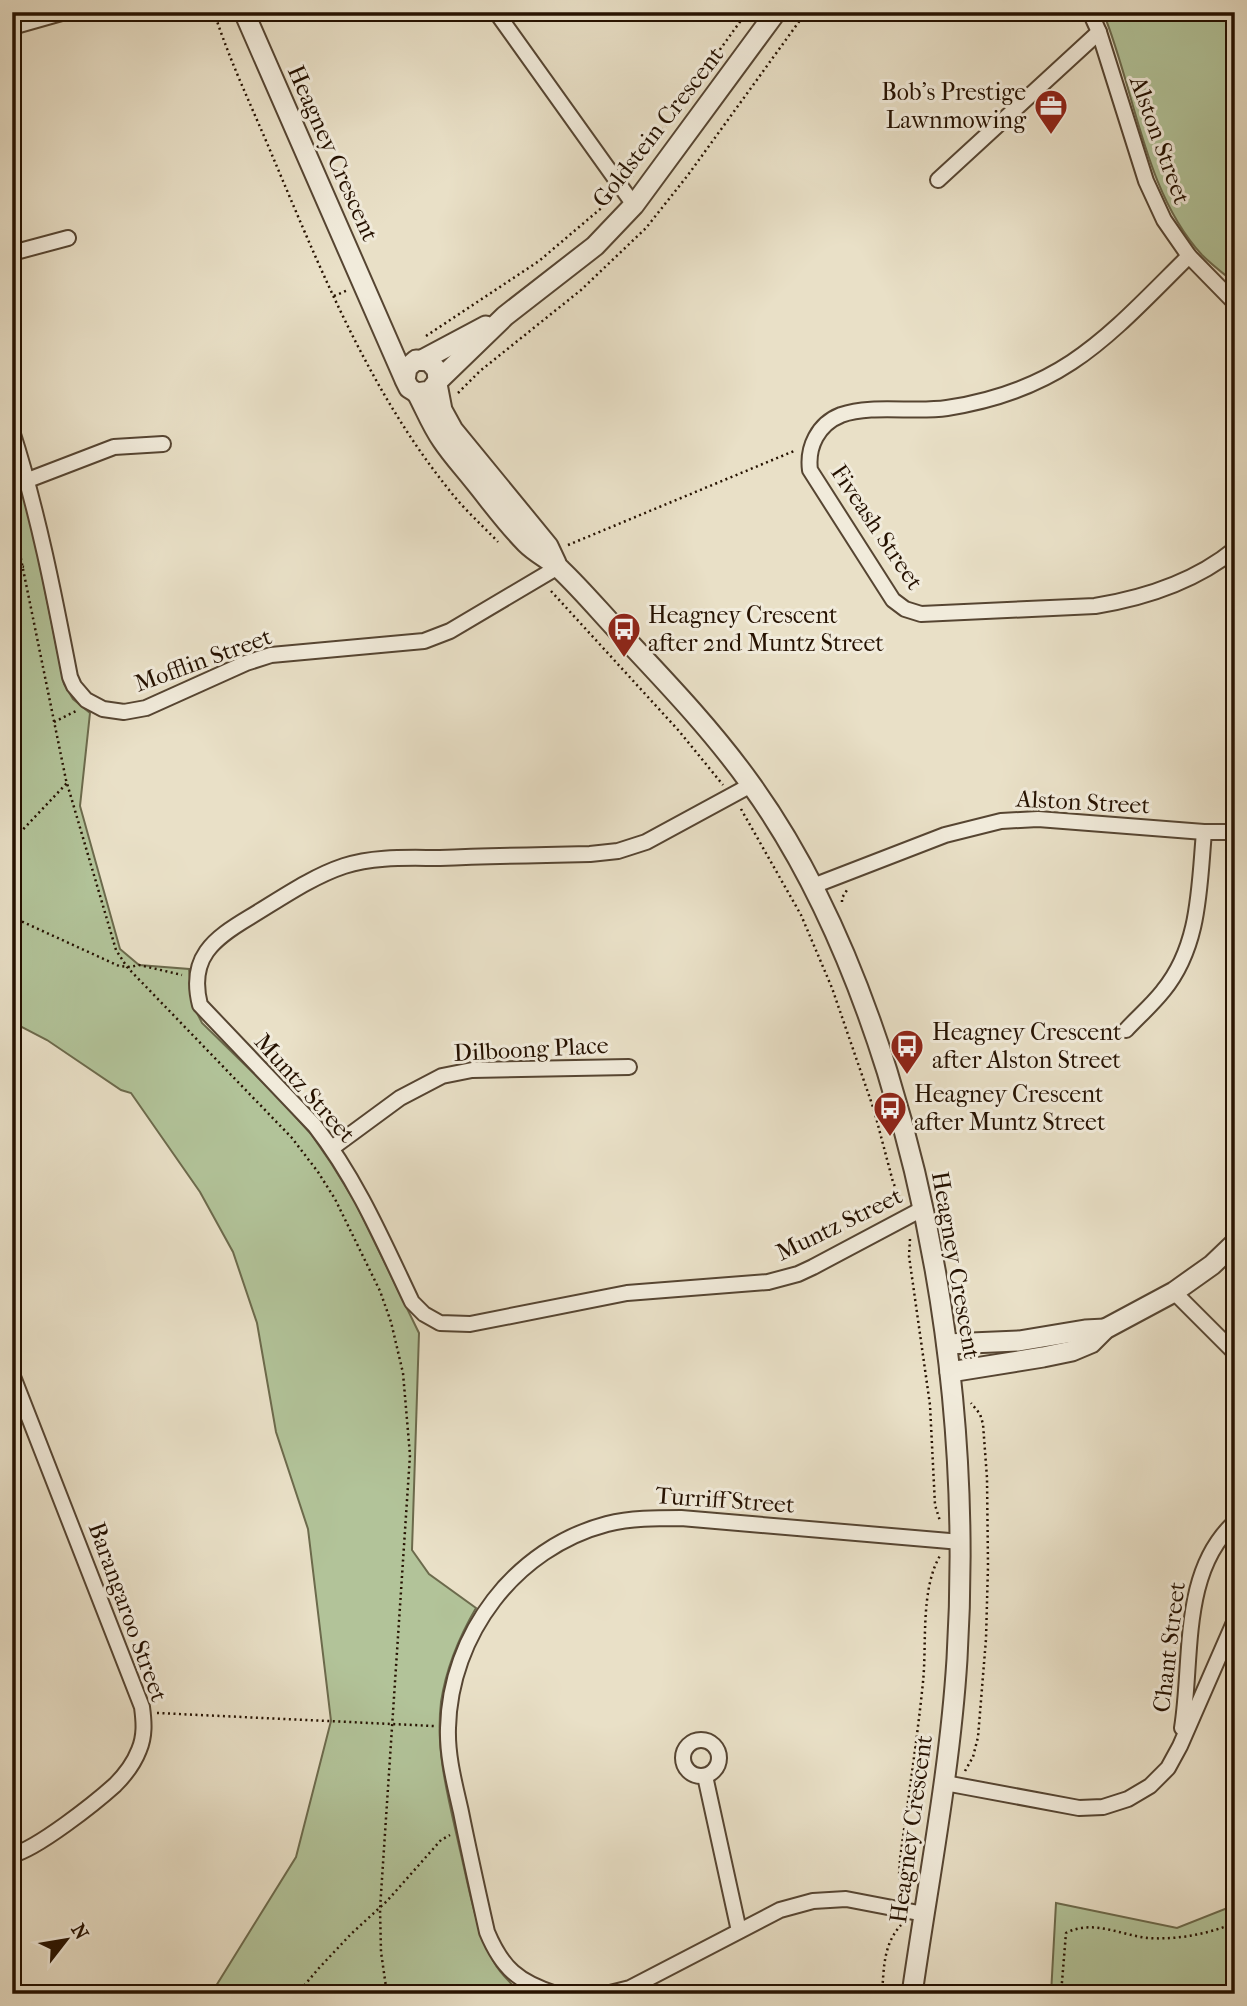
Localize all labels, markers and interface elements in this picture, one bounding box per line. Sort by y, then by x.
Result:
street label: Goldstein Crescent [587,41,730,213]
street label: Heagney Crescent [282,61,385,246]
street label: Alston Street [1124,71,1196,208]
place label: Bob's Prestige Lawnmowing [881,78,1027,134]
office icon: Bob's Prestige Lawnmowing [1032,87,1070,136]
street label: Fiveash Street [825,459,929,595]
place label: Heagney Crescent after 2nd Muntz Street [648,601,884,657]
bus stop icon: Heagney Crescent after 2nd Muntz Street [605,610,643,659]
street label: Mofflin Street [131,622,276,698]
street label: Alston Street [1014,784,1151,820]
place label: Heagney Crescent after Alston Street [932,1018,1122,1074]
bus stop icon: Heagney Crescent after Alston Street [888,1027,926,1076]
street label: Muntz Street [249,1028,361,1148]
street label: Dilboong Place [453,1031,609,1067]
place label: Heagney Crescent after Muntz Street [914,1080,1106,1136]
bus stop icon: Heagney Crescent after Muntz Street [871,1089,909,1138]
street label: Heagney Crescent [926,1169,986,1361]
street label: Muntz Street [771,1181,907,1267]
street label: Turriff Street [655,1481,796,1519]
street label: Barangaroo Street [83,1519,174,1706]
street label: Chant Street [1147,1580,1191,1714]
street label: Heagney Crescent [884,1733,938,1925]
north arrow [32,1904,102,1974]
text: N [67,1920,93,1944]

